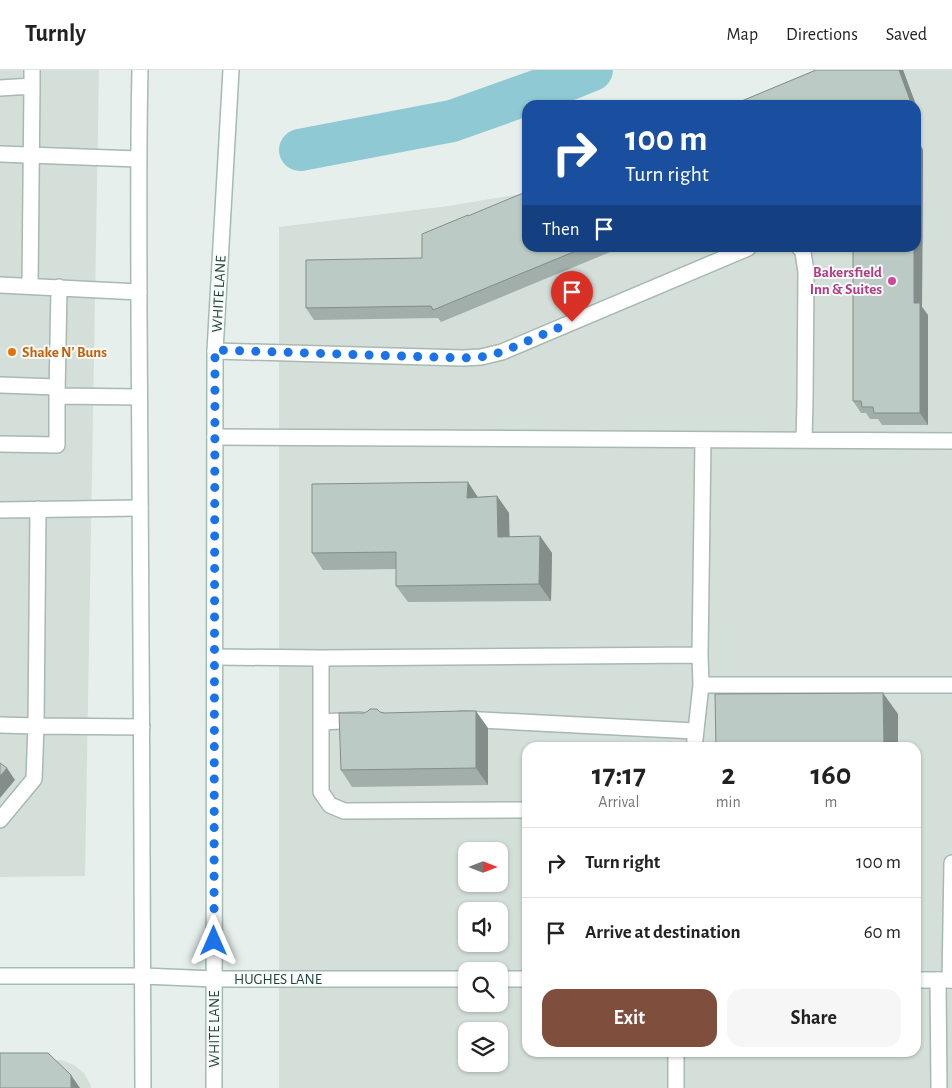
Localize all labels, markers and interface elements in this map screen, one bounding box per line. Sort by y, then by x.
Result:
text: Turnly [25,22,86,46]
text: Map [727,26,758,44]
text: Directions [786,26,858,44]
text: Saved [886,26,927,44]
icon: right [542,120,607,185]
text: 100 m [625,122,708,157]
text: Turn right [625,163,709,185]
icon: arrive [590,215,618,243]
text: Then [542,220,580,239]
street label: WHITE LANE [209,255,229,333]
place label: Bakersfield Inn & Suites [810,265,882,297]
pin [551,271,593,322]
marker: Bakersfield Inn & Suites [886,275,898,287]
icon: arrive [558,278,586,306]
place label: Shake N' Buns [22,345,107,360]
marker: Shake N' Buns [6,346,18,358]
text: 17:17 [592,760,646,790]
text: 2 [721,760,735,790]
text: 160 [810,760,851,790]
text: Arrival [598,794,639,810]
text: min [716,794,741,810]
text: m [824,794,837,810]
north arrow [458,842,508,892]
map controls [458,842,508,1072]
icon: right [542,849,570,877]
text: Turn right [585,853,660,872]
text: 100 m [856,853,901,872]
button: sound [458,902,508,952]
position arrow [187,914,239,966]
icon: arrive [542,919,570,947]
text: Arrive at destination [585,923,741,942]
text: 60 m [864,923,901,942]
button: search [458,962,508,1012]
street label: HUGHES LANE [234,972,322,987]
button: Exit [542,989,717,1047]
button: Share [727,989,901,1047]
street label: WHITE LANE [207,991,222,1067]
button: layers [458,1022,508,1072]

